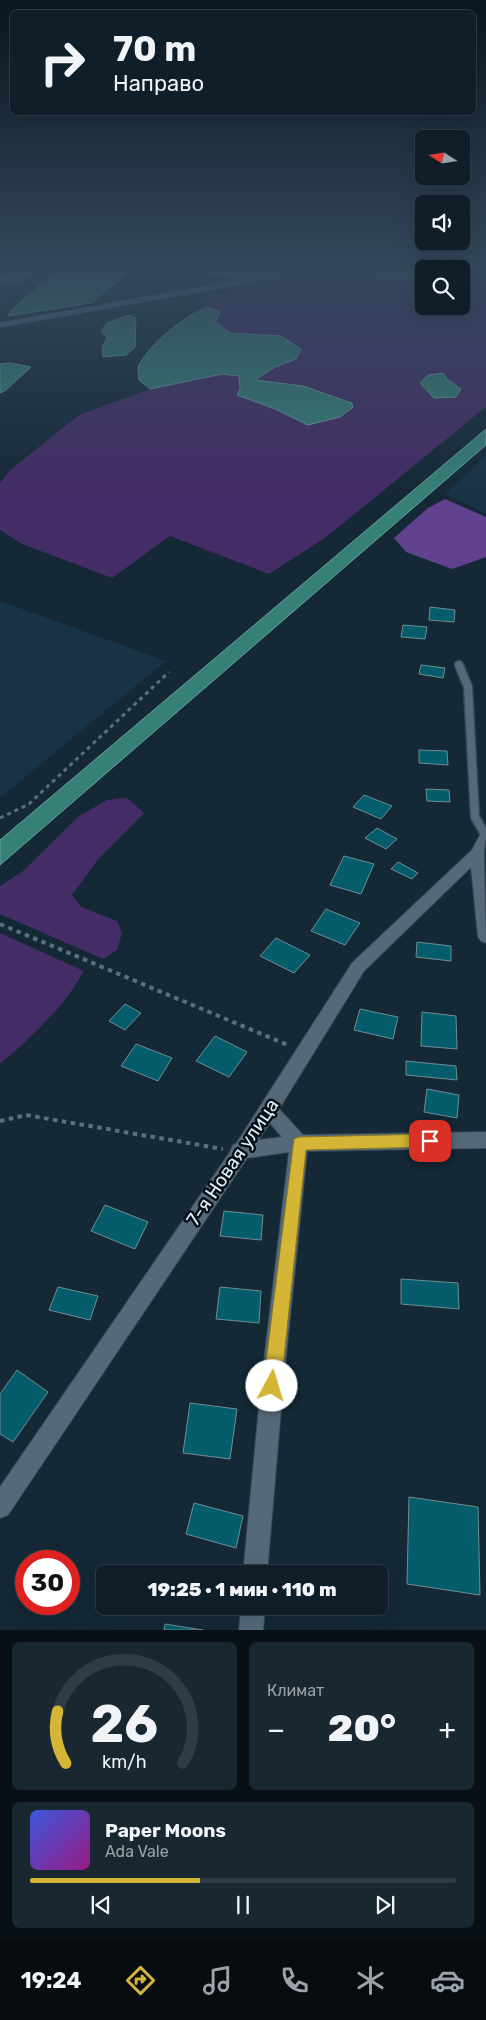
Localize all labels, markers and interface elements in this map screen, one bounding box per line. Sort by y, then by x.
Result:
text: 70 m [113,28,196,70]
icon: right [30,30,95,95]
text: Направо [113,70,204,97]
north arrow [415,130,470,185]
map controls [415,130,470,315]
button: sound [415,195,470,250]
button: search [415,260,470,315]
street label: 7-я Новая улица [181,1094,283,1230]
pin [409,1120,451,1162]
icon: arrive [416,1127,444,1155]
position arrow [245,1359,297,1411]
speed limit sign: 30 [15,1550,80,1615]
text: 19:25 · 1 мин · 110 m [147,1578,337,1601]
text: Климат [267,1681,324,1700]
text: 26 [91,1693,158,1755]
text: 20° [328,1705,396,1751]
text: − [267,1713,285,1746]
text: + [439,1713,456,1746]
text: km/h [102,1751,147,1772]
text: Paper Moons [105,1819,226,1842]
text: Ada Vale [105,1842,169,1861]
icon: previous [87,1891,115,1919]
icon: pause [229,1891,257,1919]
icon: next [371,1891,399,1919]
icon: directions [123,1963,158,1998]
icon: music [200,1963,235,1998]
icon: phone [277,1963,312,1998]
icon: climate [353,1963,388,1998]
icon: car [430,1963,465,1998]
text: 19:24 [21,1967,82,1994]

